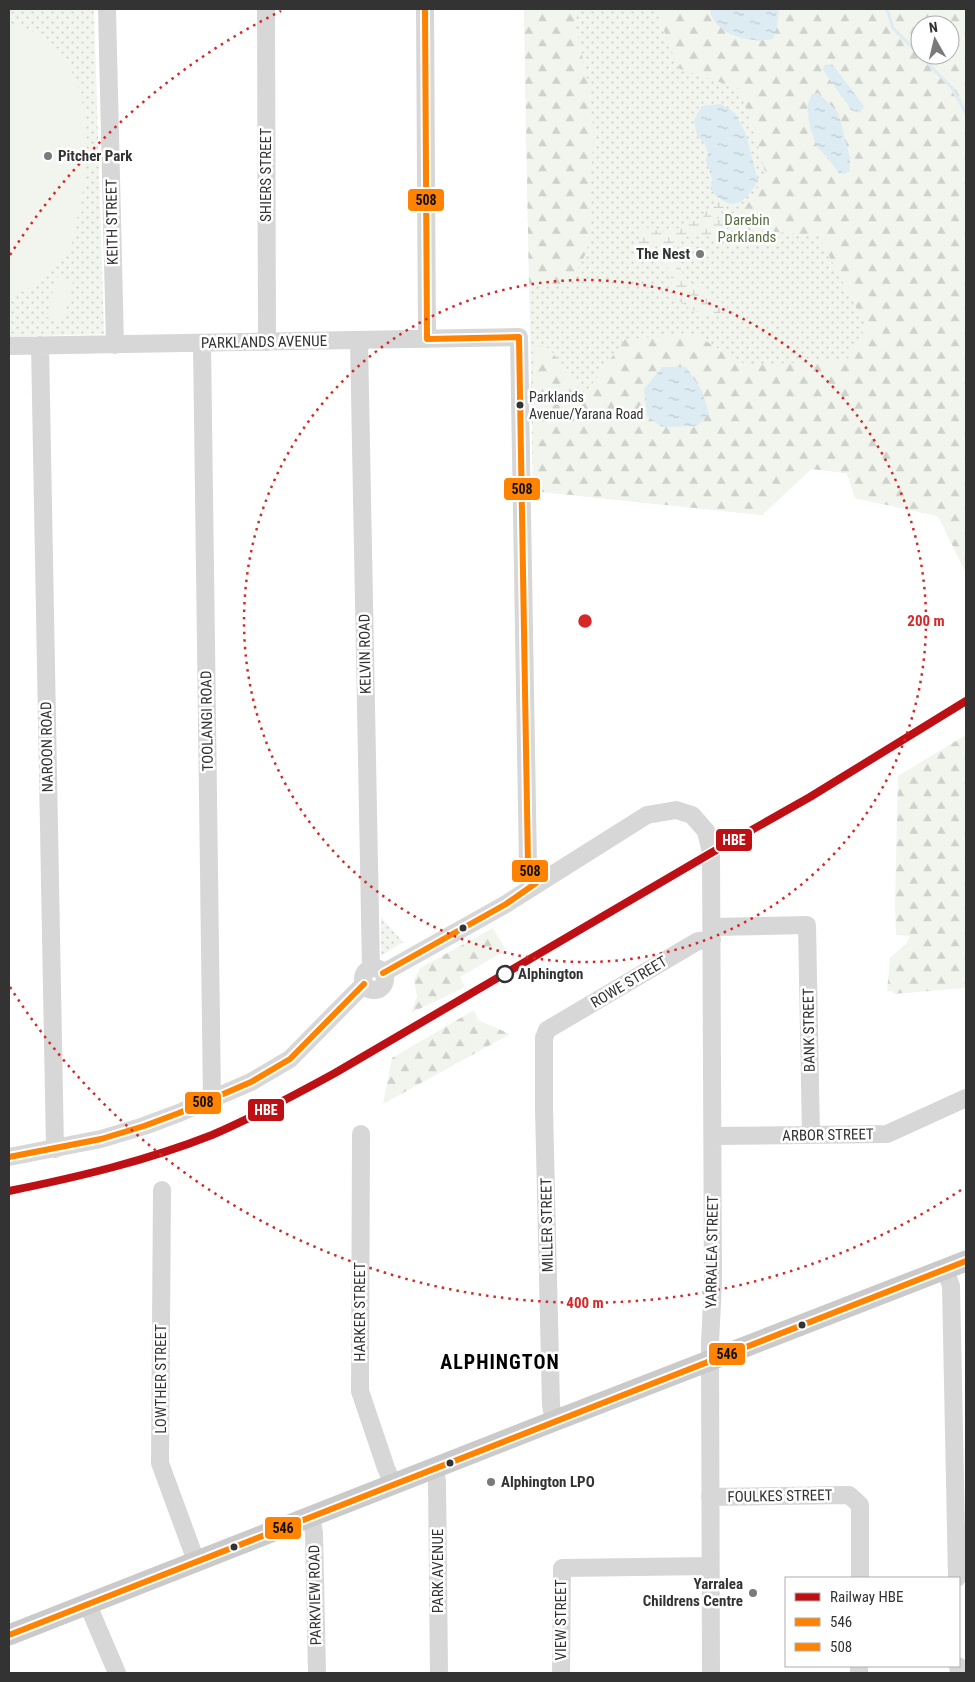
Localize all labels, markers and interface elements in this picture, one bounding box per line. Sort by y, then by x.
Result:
north arrow [910,15,960,65]
text: N [928,19,939,36]
street label: SHIERS STREET [257,128,275,222]
place label: Pitcher Park [58,147,133,165]
marker: Pitcher Park [42,150,54,162]
street label: KEITH STREET [102,179,122,265]
line badge: 508 [407,188,445,212]
text: 508 [415,192,437,208]
park label: Darebin Parklands [718,211,777,246]
place label: The Nest [636,245,690,263]
marker: The Nest [694,248,706,260]
street label: PARKLANDS AVENUE [201,332,327,352]
place label: Parklands Avenue/Yarana Road [529,389,644,422]
marker: Parklands Avenue/Yarana Road [515,400,525,410]
line badge: 508 [503,477,541,501]
text: 508 [511,481,533,497]
centre of rings [576,612,594,630]
text: 200 m [907,612,945,630]
street label: KELVIN ROAD [355,614,375,694]
street label: TOOLANGI ROAD [197,670,217,772]
street label: NAROON ROAD [37,701,57,793]
line badge: HBE [715,828,753,852]
text: HBE [722,832,746,848]
line badge: 508 [511,859,549,883]
text: 508 [519,863,541,879]
unlabelled marker [458,923,468,933]
street label: ROWE STREET [588,952,671,1012]
marker: Alphington [496,965,514,983]
place label: Alphington [518,965,584,983]
street label: BANK STREET [799,988,819,1072]
line badge: 508 [184,1091,222,1115]
text: 508 [192,1094,214,1110]
line badge: HBE [247,1098,285,1122]
text: HBE [254,1102,278,1118]
street label: ARBOR STREET [782,1125,874,1145]
street label: MILLER STREET [537,1177,557,1272]
street label: YARRALEA STREET [702,1195,722,1309]
street label: HARKER STREET [351,1262,369,1362]
text: 400 m [566,1294,604,1312]
unlabelled marker [797,1320,807,1330]
street label: LOWTHER STREET [152,1324,170,1434]
line badge: 546 [708,1342,746,1366]
text: 546 [716,1346,738,1362]
district label: ALPHINGTON [440,1350,560,1374]
unlabelled marker [445,1458,455,1468]
place label: Alphington LPO [501,1473,595,1491]
marker: Alphington LPO [485,1476,497,1488]
street label: FOULKES STREET [727,1486,833,1506]
line badge: 546 [264,1516,302,1540]
text: 546 [272,1520,294,1536]
street label: PARK AVENUE [429,1529,447,1613]
unlabelled marker [229,1542,239,1552]
street label: PARKVIEW ROAD [305,1545,325,1645]
place label: Yarralea Childrens Centre [643,1575,743,1610]
legend [785,1577,960,1667]
street label: VIEW STREET [552,1579,570,1660]
marker: Yarralea Childrens Centre [747,1587,759,1599]
text: Railway HBE [830,1588,904,1606]
text: 546 [830,1613,852,1631]
text: 508 [830,1638,852,1656]

